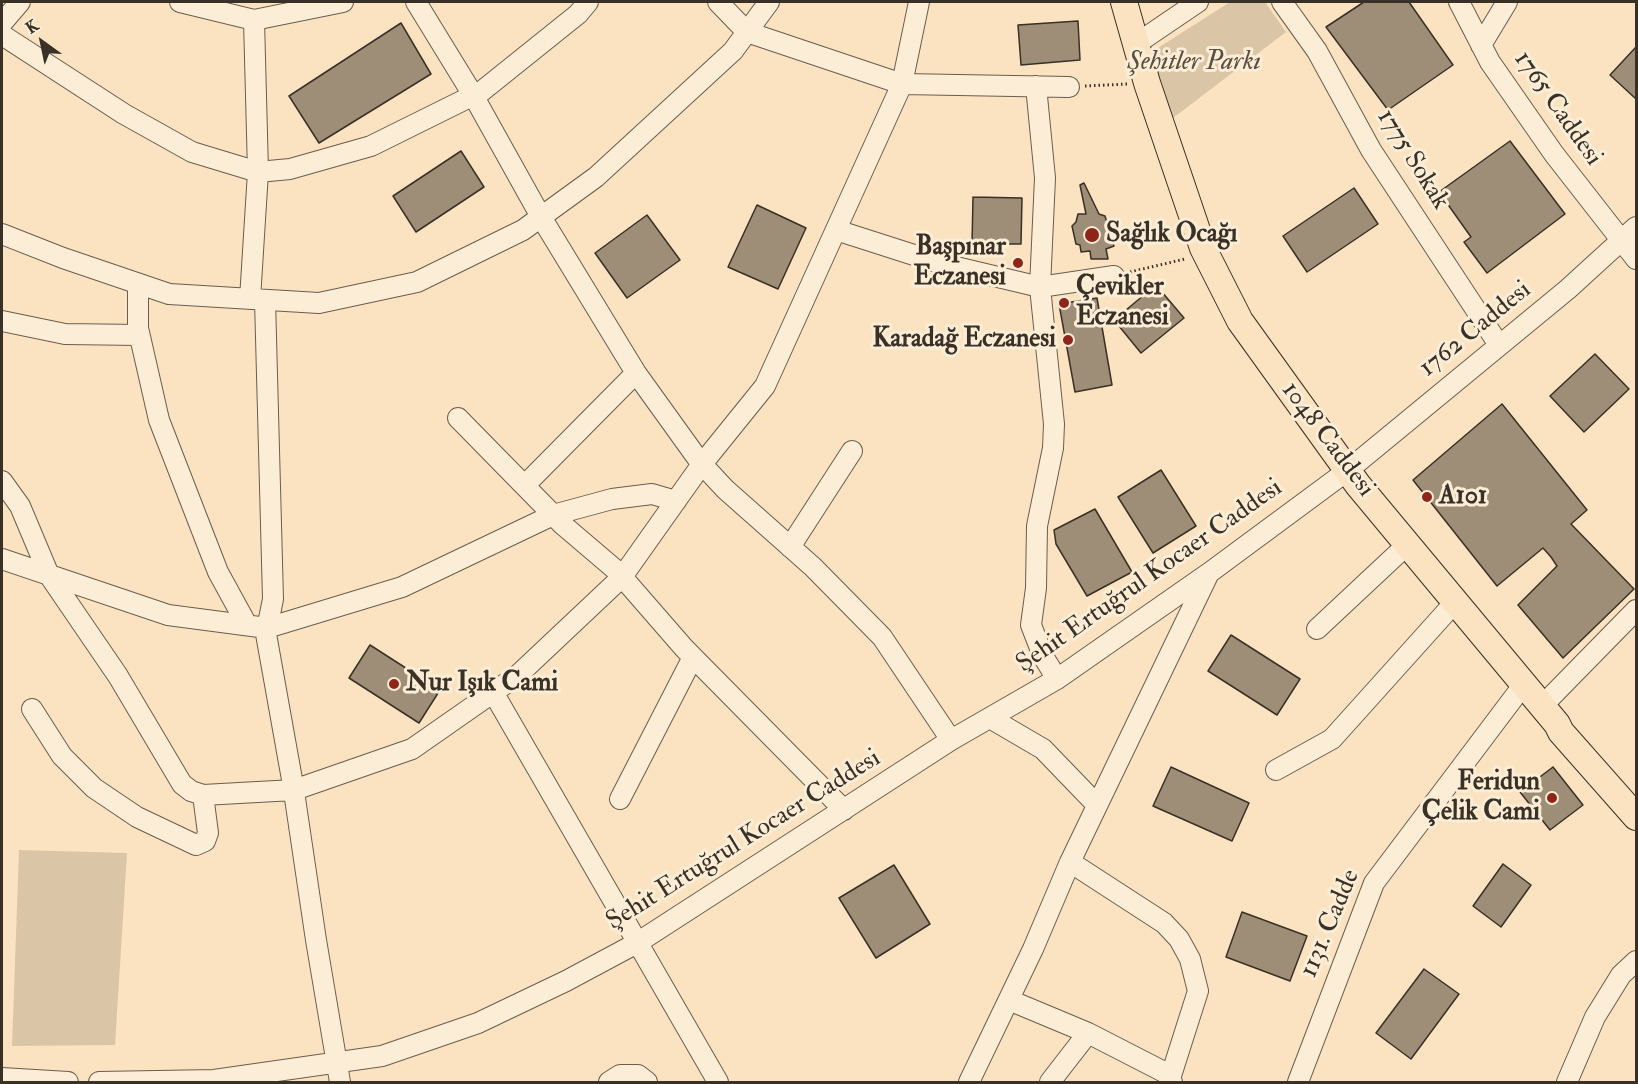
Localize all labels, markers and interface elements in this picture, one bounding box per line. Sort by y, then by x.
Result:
north arrow [12,12,72,72]
text: K [22,15,42,38]
street label: 1765 Caddesi [1506,46,1608,172]
park label: Şehitler Parkı [1127,47,1261,79]
street label: 1775 Sokak [1369,104,1455,216]
place label: Sağlık Ocağı [1106,219,1238,251]
marker: Sağlık Ocağı [1083,226,1101,244]
place label: Başpınar Eczanesi [913,232,1006,294]
marker: Başpınar Eczanesi [1011,256,1025,270]
place label: Çevikler Eczanesi [1076,272,1169,334]
street label: 1762 Caddesi [1414,275,1538,385]
marker: Çevikler Eczanesi [1057,296,1071,310]
place label: Karadağ Eczanesi [872,324,1056,356]
marker: Karadağ Eczanesi [1061,333,1075,347]
street label: 1048 Caddesi [1274,376,1380,504]
street label: Şehit Ertuğrul Kocaer Caddesi [1011,473,1289,681]
place label: A101 [1439,481,1487,513]
marker: A101 [1420,490,1434,504]
place label: Nur Işık Cami [406,668,558,700]
marker: Nur Işık Cami [387,677,401,691]
street label: Şehit Ertuğrul Kocaer Caddesi [601,744,887,938]
place label: Feridun Çelik Cami [1422,767,1540,828]
marker: Feridun Çelik Cami [1545,791,1559,805]
street label: 1131. Cadde [1294,865,1368,983]

